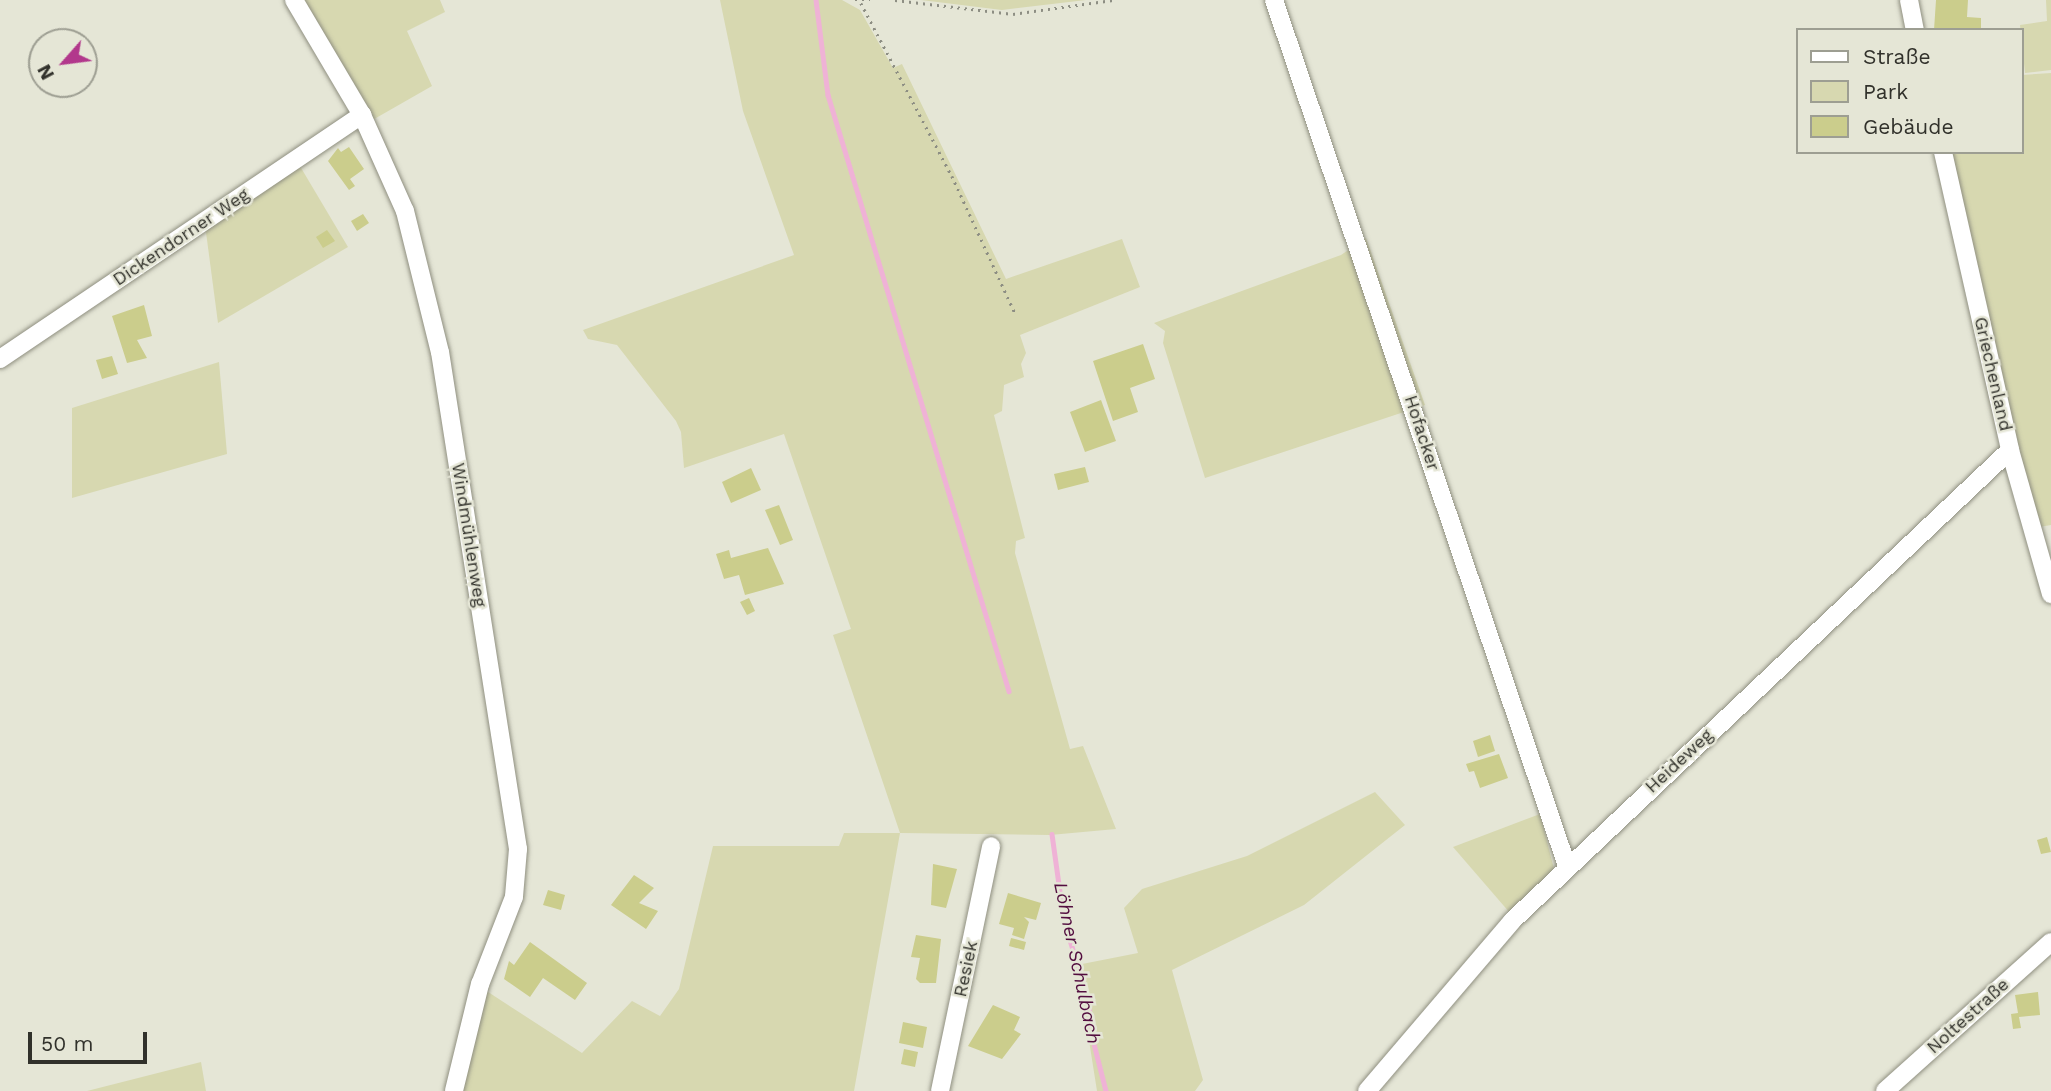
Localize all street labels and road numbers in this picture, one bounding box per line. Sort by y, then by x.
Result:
street label: Dickendorner Weg [109,183,253,291]
street label: Griechenland [1969,315,2017,433]
street label: Hofacker [1400,393,1444,473]
street label: Windmühlenweg [447,461,491,609]
street label: Heideweg [1641,724,1717,798]
street label: Resiek [950,939,982,999]
street label: Noltestraße [1923,974,2013,1058]

